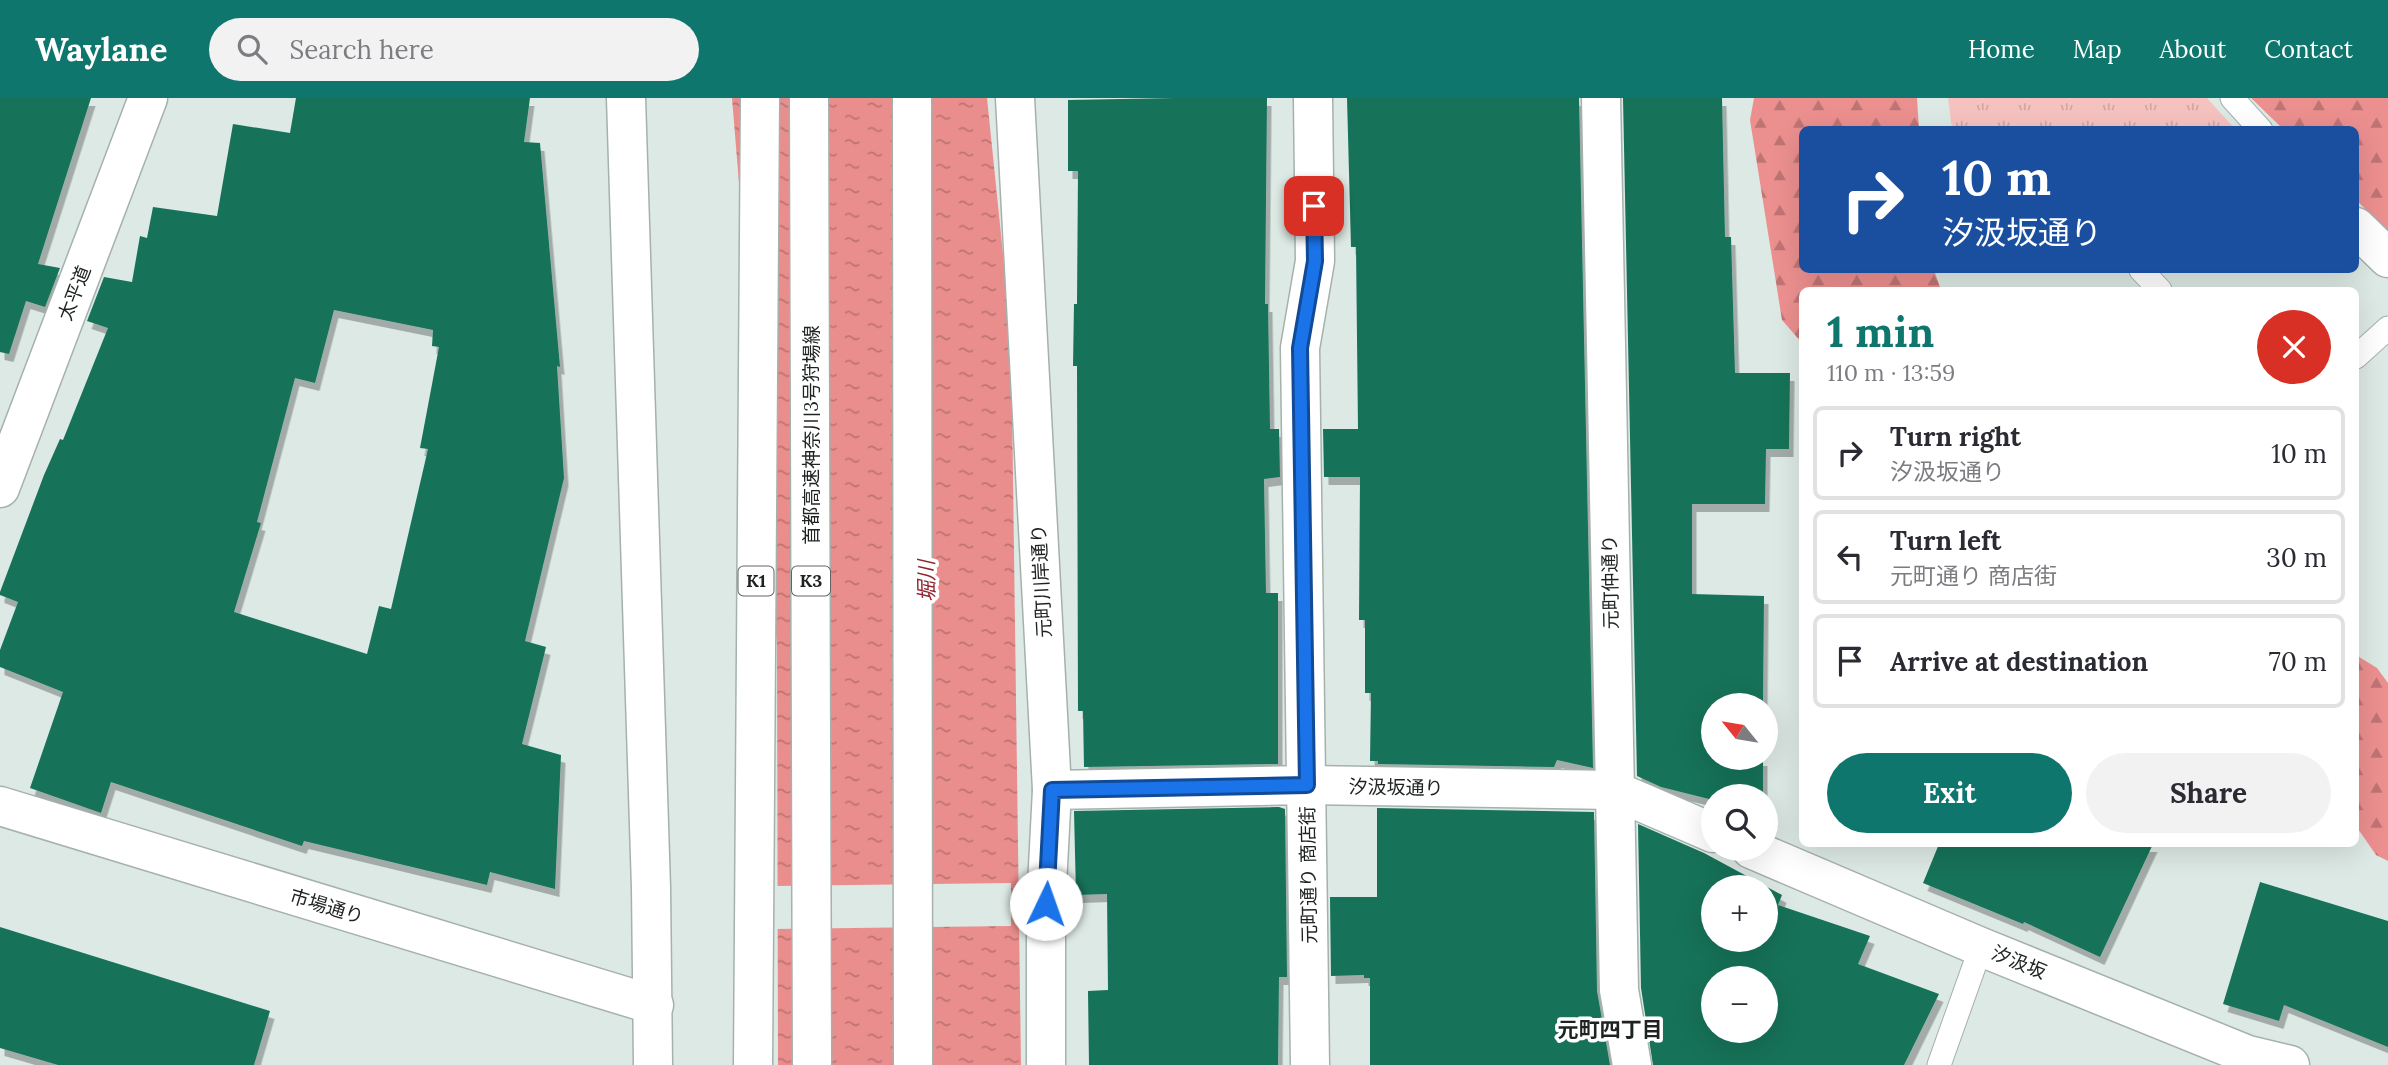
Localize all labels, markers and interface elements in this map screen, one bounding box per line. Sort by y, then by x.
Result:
search box [209,18,699,81]
text: Waylane [35,28,167,70]
icon: search [233,30,271,68]
text: Search here [289,33,434,66]
text: Home [1968,34,2035,65]
text: Map [2073,34,2122,65]
text: About [2160,34,2226,65]
text: Contact [2264,34,2353,65]
text: 10 m [1942,146,2051,208]
icon: right [1827,154,1918,245]
pin [1284,176,1344,236]
icon: arrive [1295,187,1333,225]
text: 汐汲坂通り [1942,212,2102,253]
street label: 太平道 [53,262,95,324]
text: 1 min [1827,305,1934,359]
button: close [2257,310,2331,384]
street label: 首都高速神奈川3号狩場線 [799,325,823,545]
text: 110 m · 13:59 [1827,358,1955,387]
text: Turn right [1890,420,2021,453]
icon: right [1831,434,1869,472]
text: 10 m [2271,437,2327,470]
text: 汐汲坂通り [1890,457,2005,486]
street label: 元町川岸通り [1026,523,1056,639]
text: Turn left [1890,524,2001,557]
street label: 元町仲通り [1597,534,1623,630]
icon: left [1831,538,1869,576]
text: 30 m [2266,541,2327,574]
water label: 堀川 [913,558,940,602]
text: 元町通り 商店街 [1890,561,2057,590]
road number: K1 [738,566,774,596]
road number: K3 [792,566,830,596]
icon: arrive [1831,642,1869,680]
text: Arrive at destination [1890,645,2148,678]
text: 70 m [2269,645,2327,678]
north arrow [1701,693,1778,770]
map controls [1701,693,1778,1043]
button: Exit [1827,753,2072,833]
button: Share [2086,753,2331,833]
street label: 汐汲坂通り [1348,774,1444,800]
button: search [1701,784,1778,861]
street label: 元町通り 商店街 [1295,806,1321,944]
position arrow [1009,867,1083,941]
button: + [1701,875,1778,952]
street label: 市場通り [287,883,367,929]
street label: 汐汲坂 [1988,940,2050,984]
button: − [1701,966,1778,1043]
district label: 元町四丁目 [1558,1016,1663,1043]

